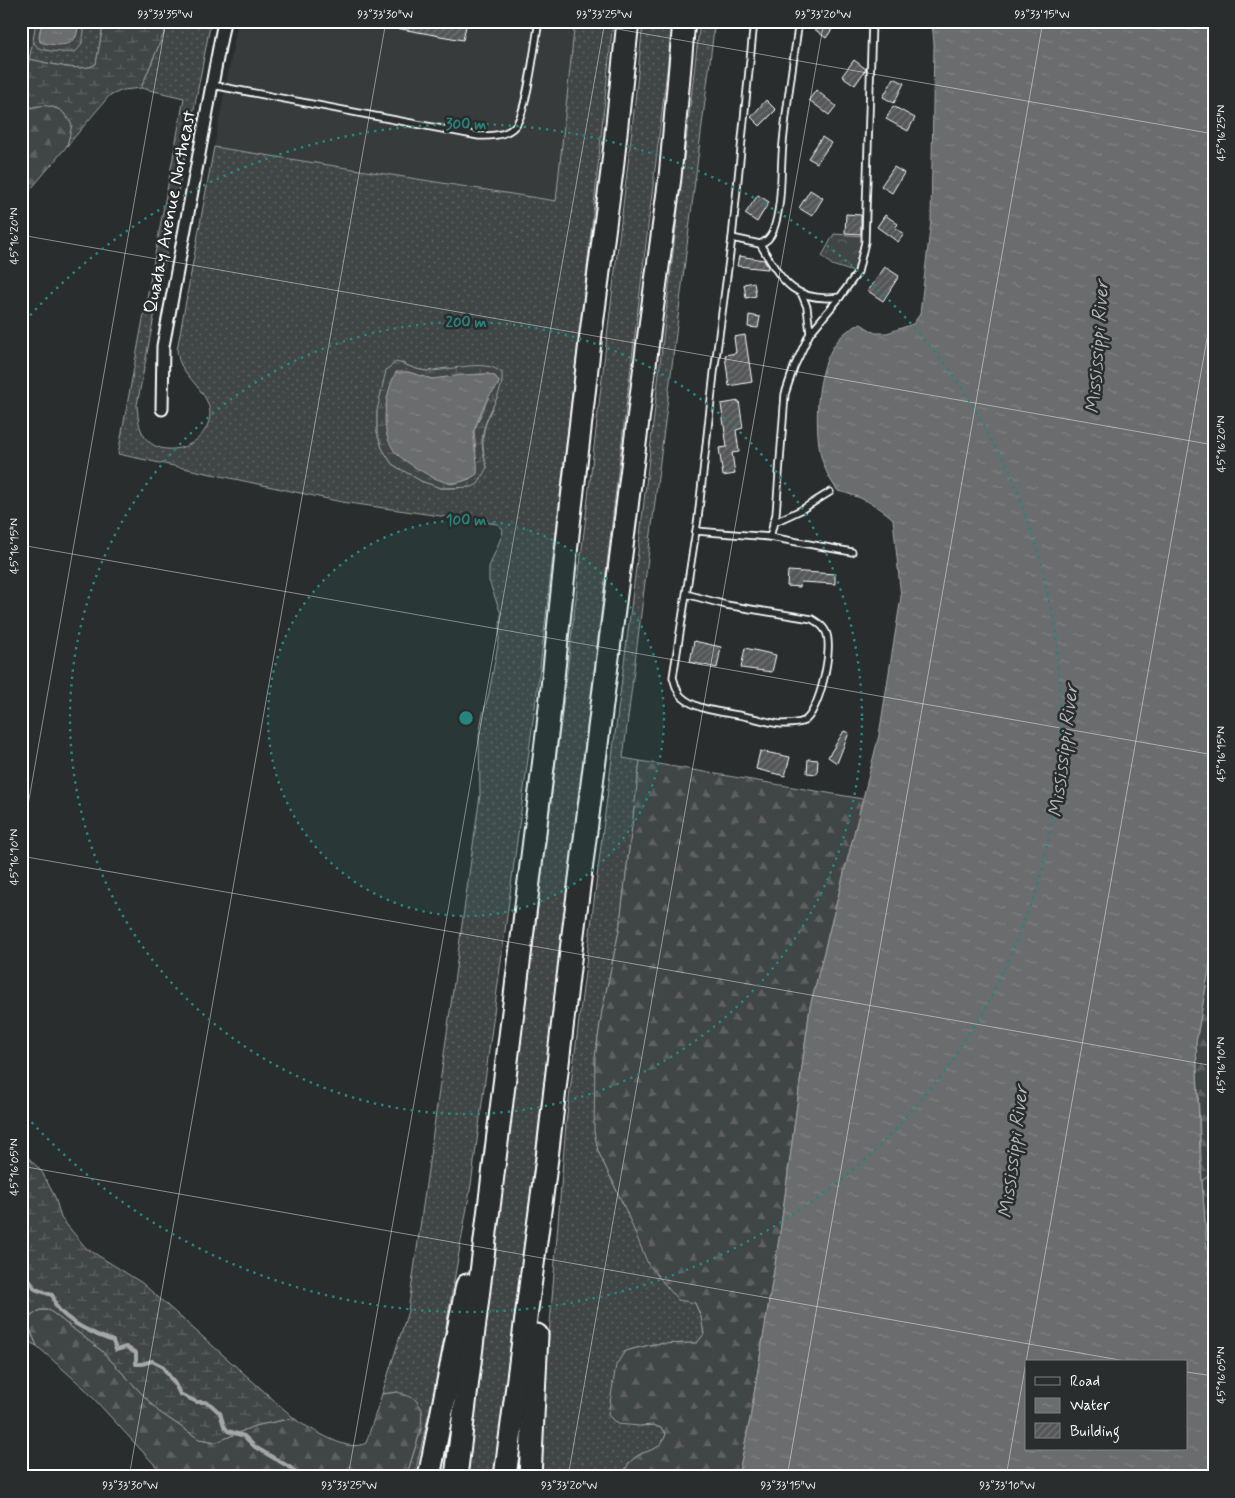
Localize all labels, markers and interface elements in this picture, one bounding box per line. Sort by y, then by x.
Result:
text: 93°33'35"W [137,7,193,23]
text: 93°33'30"W [357,7,413,23]
text: 93°33'25"W [576,7,632,23]
text: 93°33'20"W [795,7,851,23]
text: 93°33'15"W [1014,7,1070,23]
text: 45°16'25"N [1214,105,1230,161]
street label: Quaday Avenue Northeast [138,108,202,316]
text: 300 m [446,115,486,135]
text: 45°16'20"N [7,207,23,265]
water label: Mississippi River [1080,277,1116,415]
text: 200 m [446,313,487,333]
text: 45°16'20"N [1214,415,1230,473]
text: 100 m [446,511,486,531]
text: 45°16'15"N [7,518,23,574]
water label: Mississippi River [1042,680,1086,819]
centre of rings [457,709,475,727]
text: 45°16'15"N [1214,726,1230,782]
text: 45°16'10"N [7,829,23,885]
text: 45°16'10"N [1214,1037,1230,1093]
water label: Mississippi River [992,1081,1036,1220]
text: 45°16'05"N [7,1138,23,1196]
text: 45°16'05"N [1214,1346,1230,1404]
legend [1025,1360,1188,1450]
text: Road [1070,1372,1100,1392]
text: Water [1070,1396,1110,1416]
text: Building [1070,1422,1120,1443]
text: 93°33'30"W [102,1478,158,1494]
text: 93°33'25"W [321,1478,377,1494]
text: 93°33'20"W [541,1478,597,1494]
text: 93°33'15"W [760,1478,816,1494]
text: 93°33'10"W [979,1478,1035,1494]

